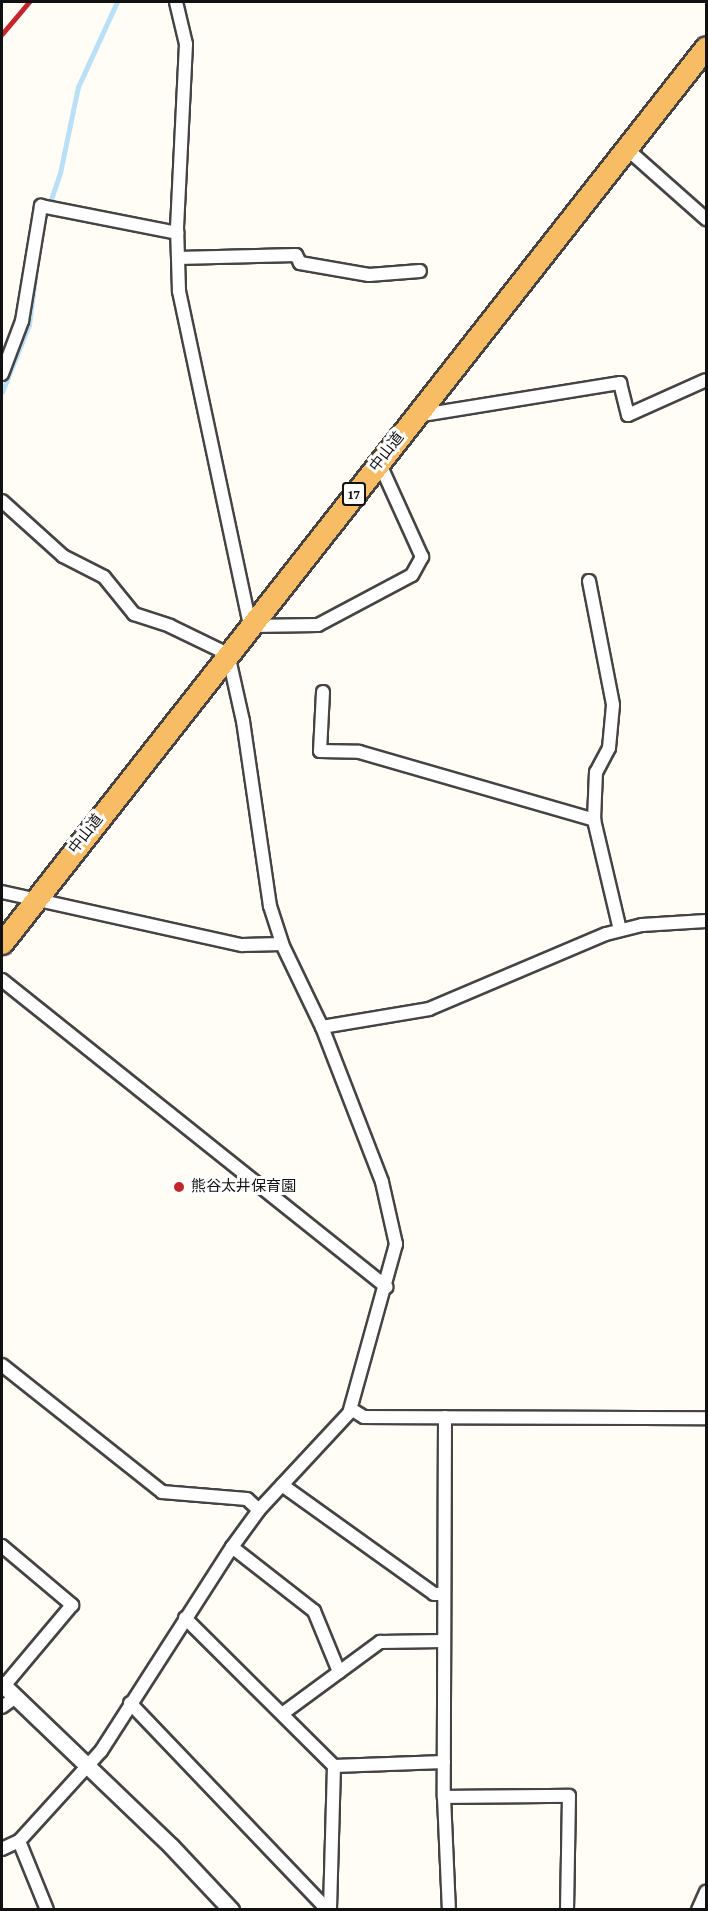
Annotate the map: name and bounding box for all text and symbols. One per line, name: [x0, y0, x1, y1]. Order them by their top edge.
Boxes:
street label: 中山道: [366, 429, 408, 475]
road number: 17: [340, 483, 368, 505]
street label: 中山道: [65, 811, 107, 857]
place label: 熊谷太井保育園: [191, 1178, 296, 1196]
marker: 熊谷太井保育園: [172, 1180, 186, 1194]

